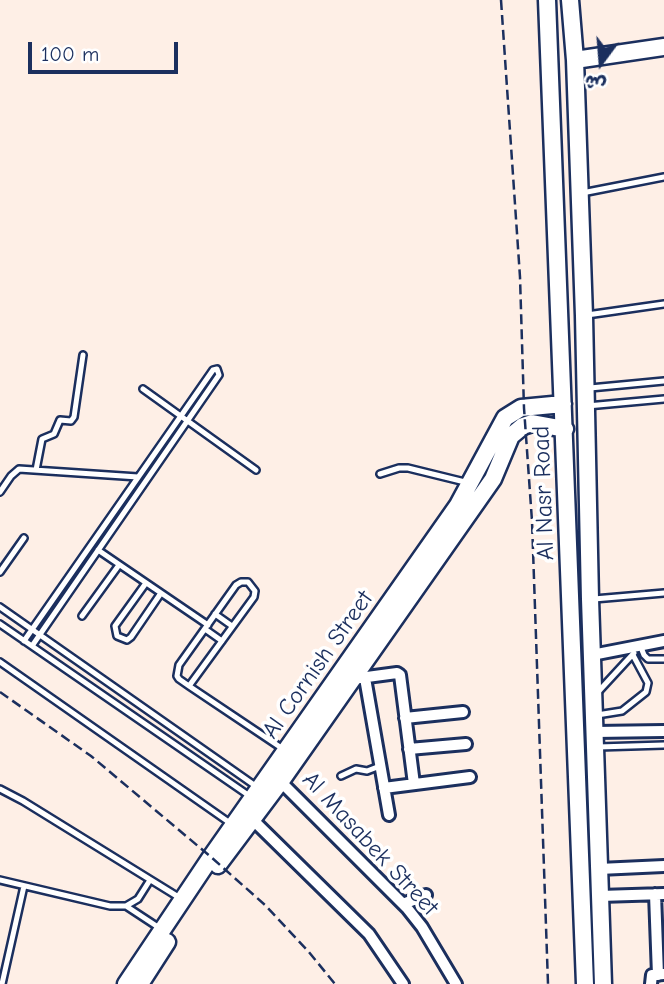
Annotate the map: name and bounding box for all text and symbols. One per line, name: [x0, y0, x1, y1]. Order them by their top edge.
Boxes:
scale bar: [32, 28, 182, 72]
north arrow: [566, 28, 636, 98]
text: 100 m: [41, 42, 99, 66]
text: ش: [582, 70, 608, 97]
street label: Al Nasr Road: [527, 425, 561, 561]
street label: Al Cornish Street: [256, 586, 380, 744]
street label: Al Masabek Street: [296, 766, 444, 922]

